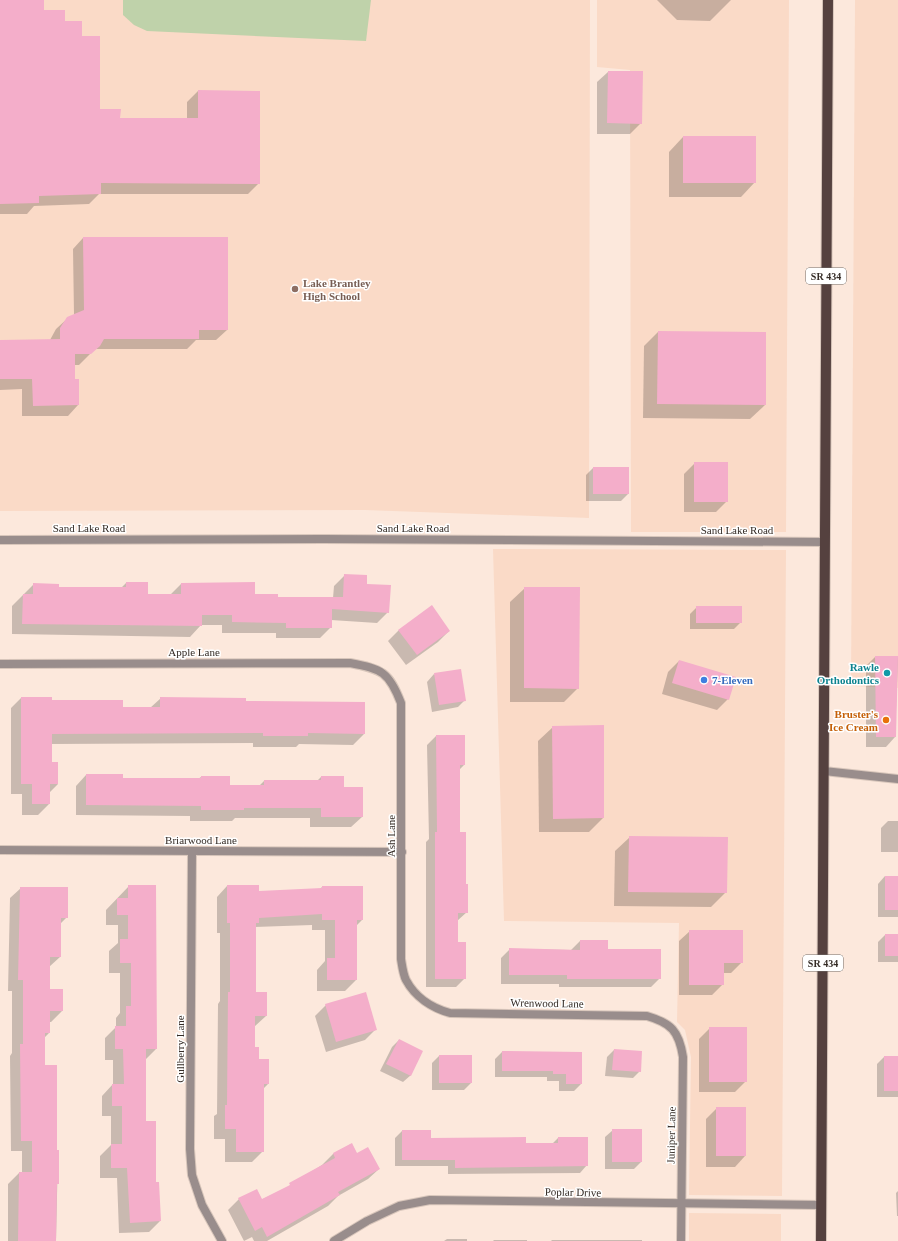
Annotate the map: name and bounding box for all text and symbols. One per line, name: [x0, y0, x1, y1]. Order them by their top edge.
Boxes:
road number: SR 434: [806, 268, 846, 284]
place label: Lake Brantley High School: [303, 277, 371, 302]
marker: Lake Brantley High School: [290, 284, 300, 294]
street label: Sand Lake Road: [53, 522, 126, 534]
street label: Sand Lake Road: [377, 522, 450, 534]
street label: Sand Lake Road: [701, 524, 774, 536]
street label: Apple Lane: [168, 646, 220, 658]
place label: Rawle Orthodontics: [817, 661, 880, 686]
marker: Rawle Orthodontics: [882, 668, 892, 678]
place label: 7-Eleven: [712, 674, 753, 686]
marker: 7-Eleven: [699, 675, 709, 685]
place label: Bruster's Ice Cream: [829, 708, 879, 733]
marker: Bruster's Ice Cream: [881, 715, 891, 725]
street label: Ash Lane: [385, 815, 397, 857]
street label: Briarwood Lane: [165, 834, 237, 846]
road number: SR 434: [803, 955, 843, 971]
street label: Wrenwood Lane: [510, 996, 584, 1010]
street label: Gullberry Lane: [174, 1015, 186, 1083]
street label: Juniper Lane: [665, 1106, 677, 1164]
street label: Poplar Drive: [545, 1186, 601, 1198]

